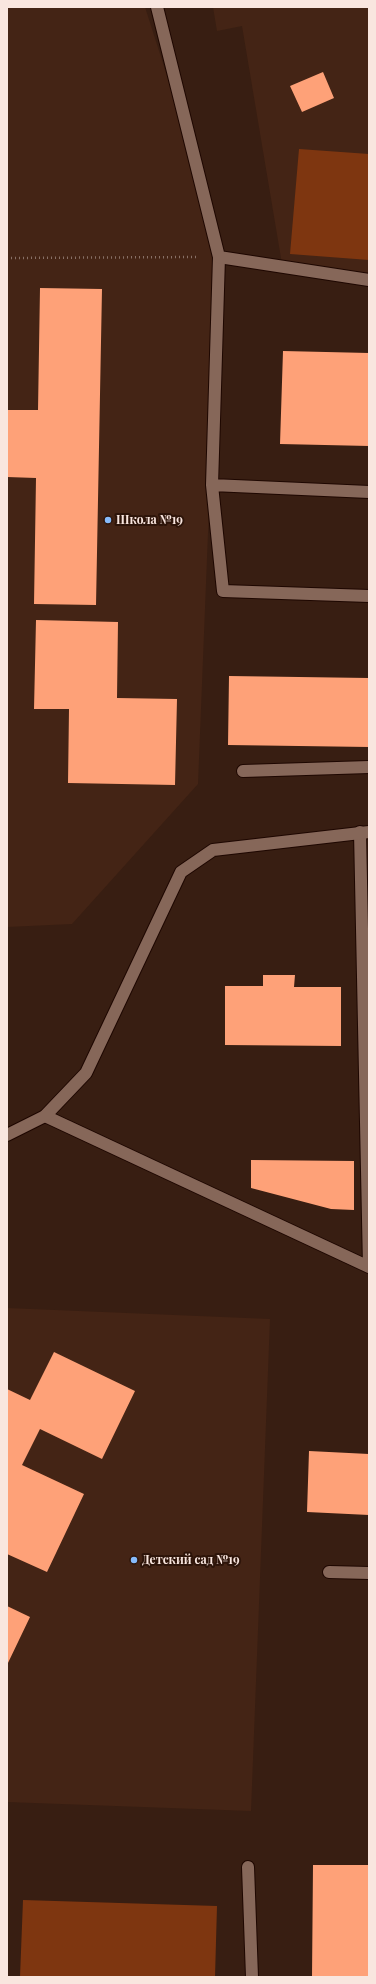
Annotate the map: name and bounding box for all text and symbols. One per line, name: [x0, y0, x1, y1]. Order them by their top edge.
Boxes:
place label: Школа №19: [116, 513, 183, 527]
marker: Школа №19: [103, 515, 113, 525]
place label: Детский сад №19: [142, 1553, 240, 1567]
marker: Детский сад №19: [129, 1555, 139, 1565]

